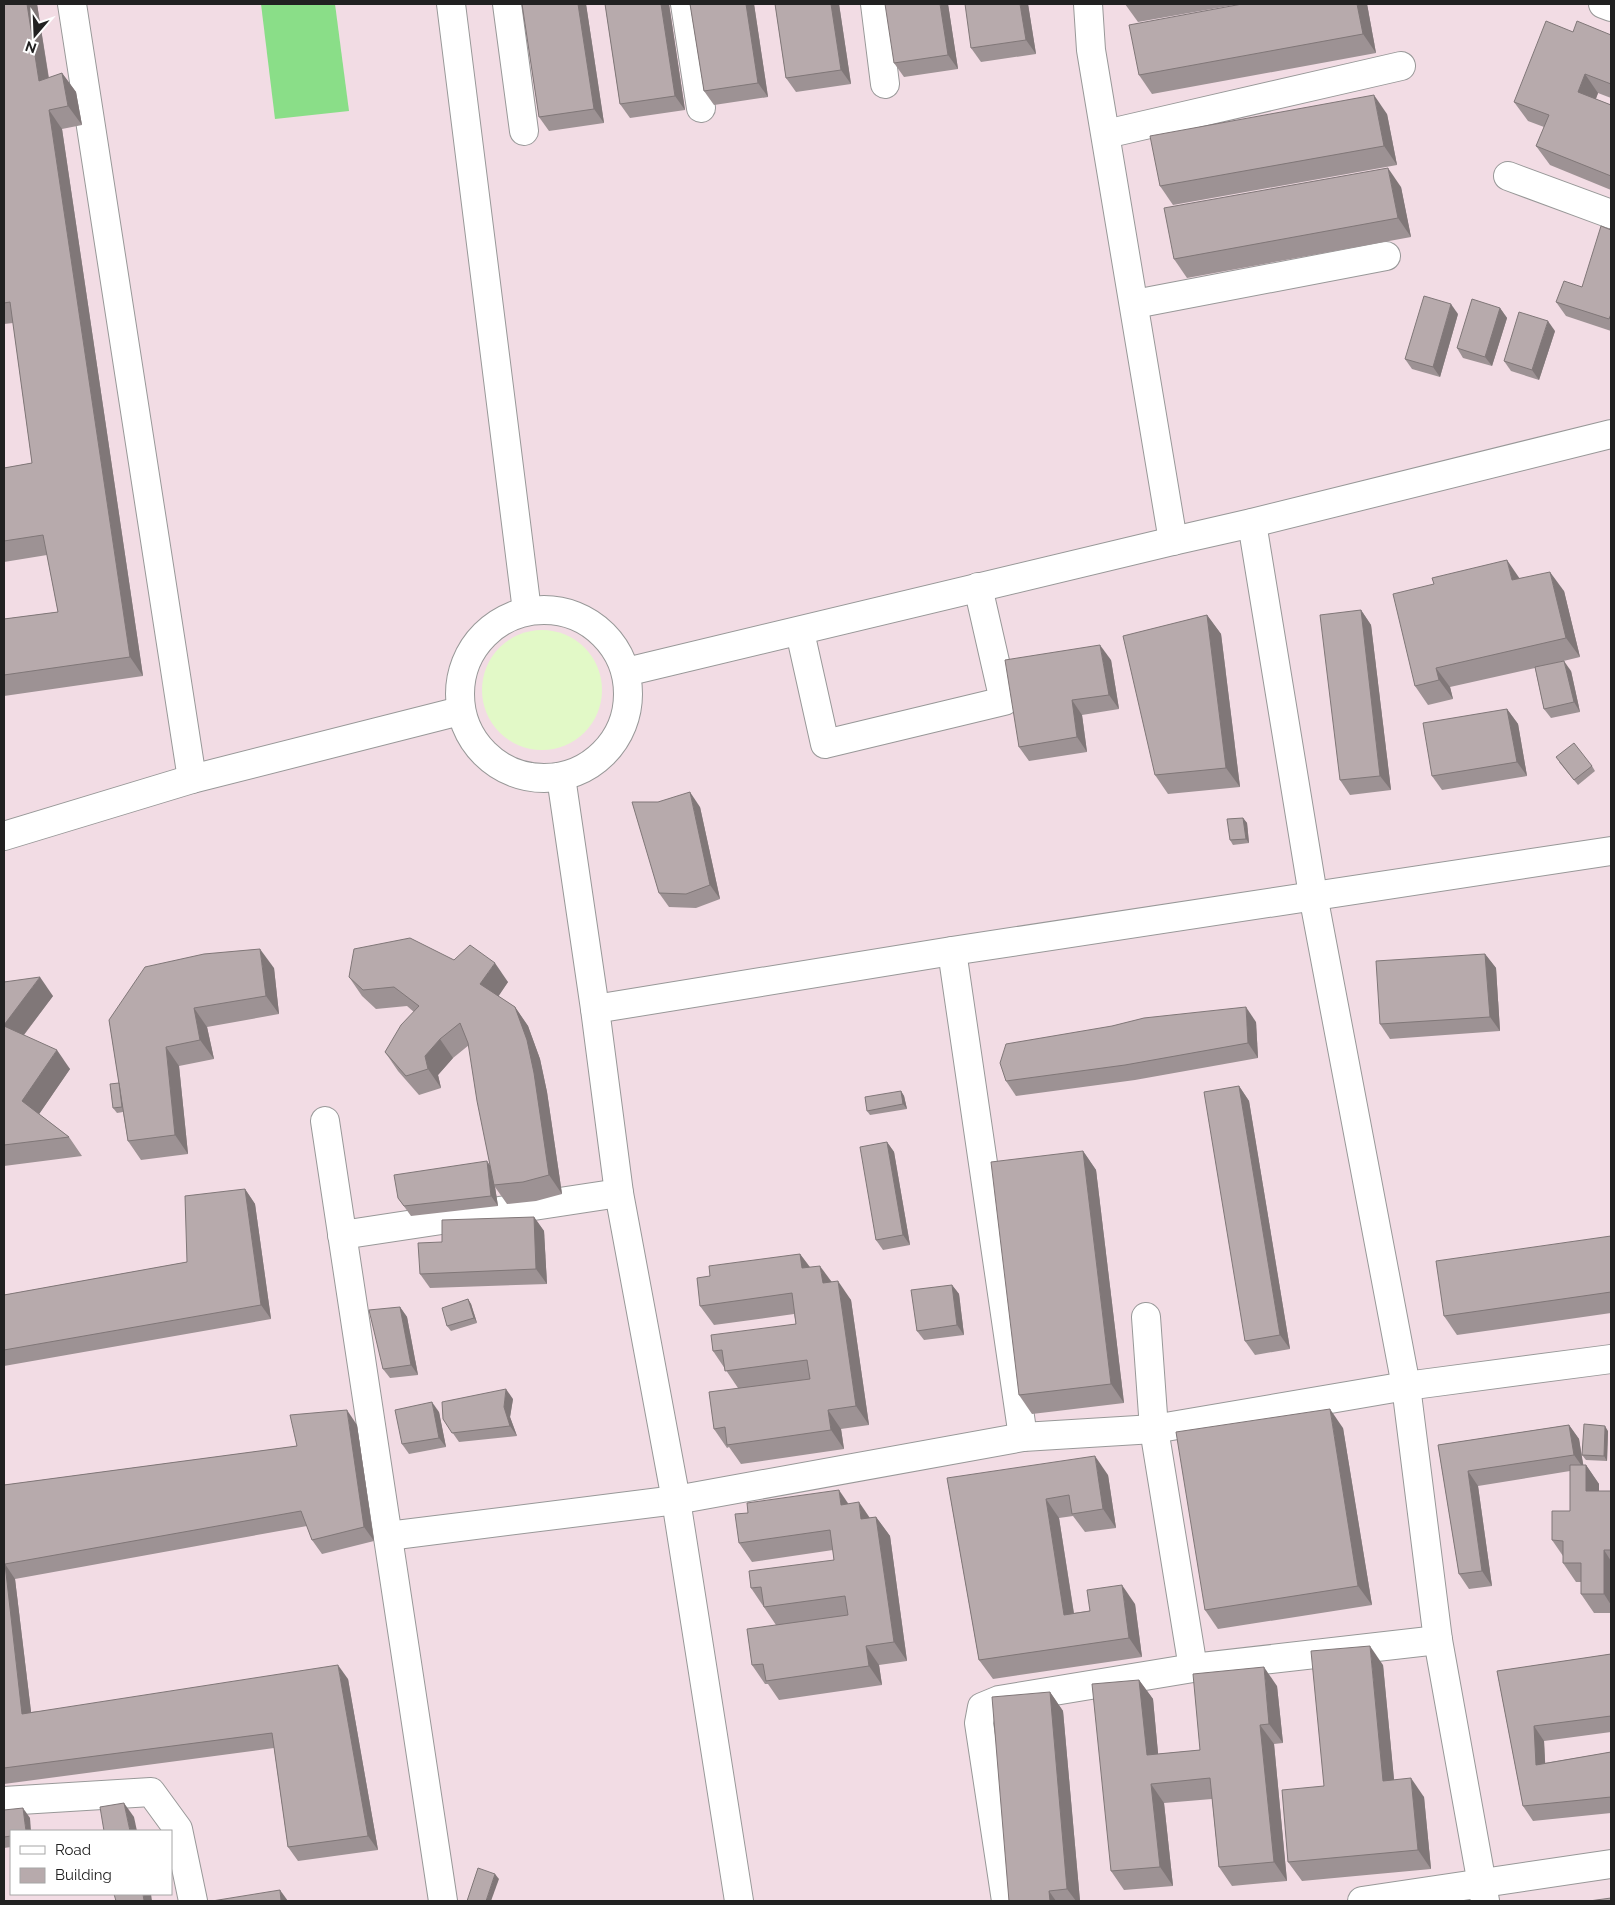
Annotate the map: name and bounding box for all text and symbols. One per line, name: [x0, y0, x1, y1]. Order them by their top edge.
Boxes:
north arrow: [10, 10, 60, 60]
text: N: [23, 38, 38, 57]
legend: [10, 1830, 172, 1895]
text: Road: [55, 1841, 91, 1859]
text: Building: [55, 1866, 112, 1884]

